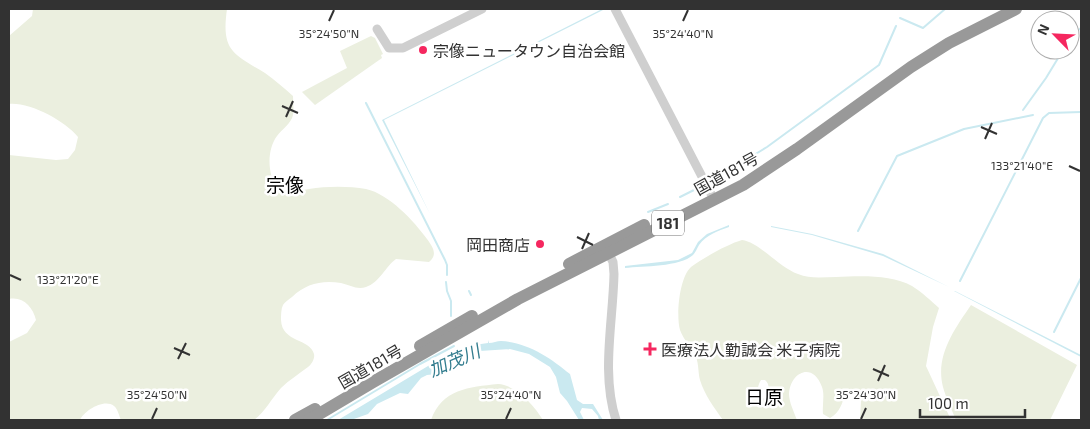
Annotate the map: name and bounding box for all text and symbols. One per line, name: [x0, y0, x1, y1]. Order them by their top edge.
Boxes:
north arrow: [1030, 10, 1080, 60]
text: N: [1033, 21, 1052, 38]
text: 35°24'50"N: [299, 26, 359, 40]
text: 35°24'40"N: [652, 26, 714, 40]
place label: 宗像ニュータウン自治会館: [433, 41, 625, 60]
marker: 宗像ニュータウン自治会館: [417, 44, 429, 56]
street label: 国道181号: [691, 148, 761, 198]
text: 133°21'40"E: [991, 158, 1053, 172]
district label: 宗像: [266, 173, 304, 196]
road number: 181: [652, 210, 684, 236]
place label: 岡田商店: [466, 235, 530, 254]
marker: 岡田商店: [534, 238, 546, 250]
text: 133°21'20"E: [37, 272, 99, 286]
water label: 加茂川: [425, 339, 485, 381]
street label: 国道181号: [335, 340, 405, 392]
place label: 医療法人勤誠会 米子病院: [661, 340, 841, 359]
marker: 医療法人勤誠会 米子病院: [643, 342, 657, 356]
district label: 日原: [745, 385, 783, 408]
scale bar: [920, 386, 1025, 418]
text: 35°24'50"N: [127, 387, 187, 401]
text: 35°24'40"N: [480, 387, 542, 401]
text: 35°24'30"N: [836, 387, 896, 401]
text: 100 m: [928, 394, 969, 412]

